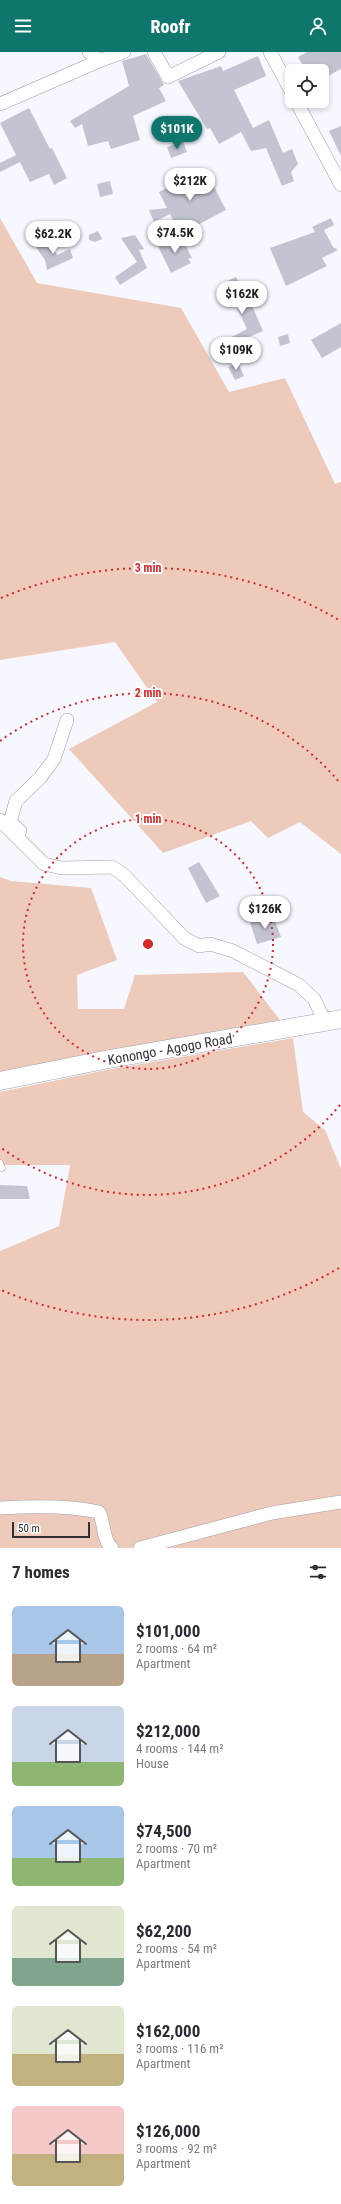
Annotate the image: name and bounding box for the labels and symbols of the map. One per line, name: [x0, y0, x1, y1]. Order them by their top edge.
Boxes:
pin: $101K: [149, 116, 205, 150]
pin: $212K: [162, 168, 218, 202]
pin: $74.5K: [142, 220, 208, 254]
pin: $62.2K: [20, 221, 86, 255]
pin: $162K: [214, 281, 270, 315]
pin: $109K: [208, 337, 264, 371]
text: 3 min: [135, 561, 161, 575]
text: 2 min: [135, 686, 161, 700]
text: 1 min: [135, 812, 161, 826]
pin: $126K: [237, 896, 293, 930]
centre of rings: [141, 937, 155, 951]
street label: Konongo - Agogo Road: [106, 1030, 234, 1068]
scale bar: [12, 1520, 90, 1539]

